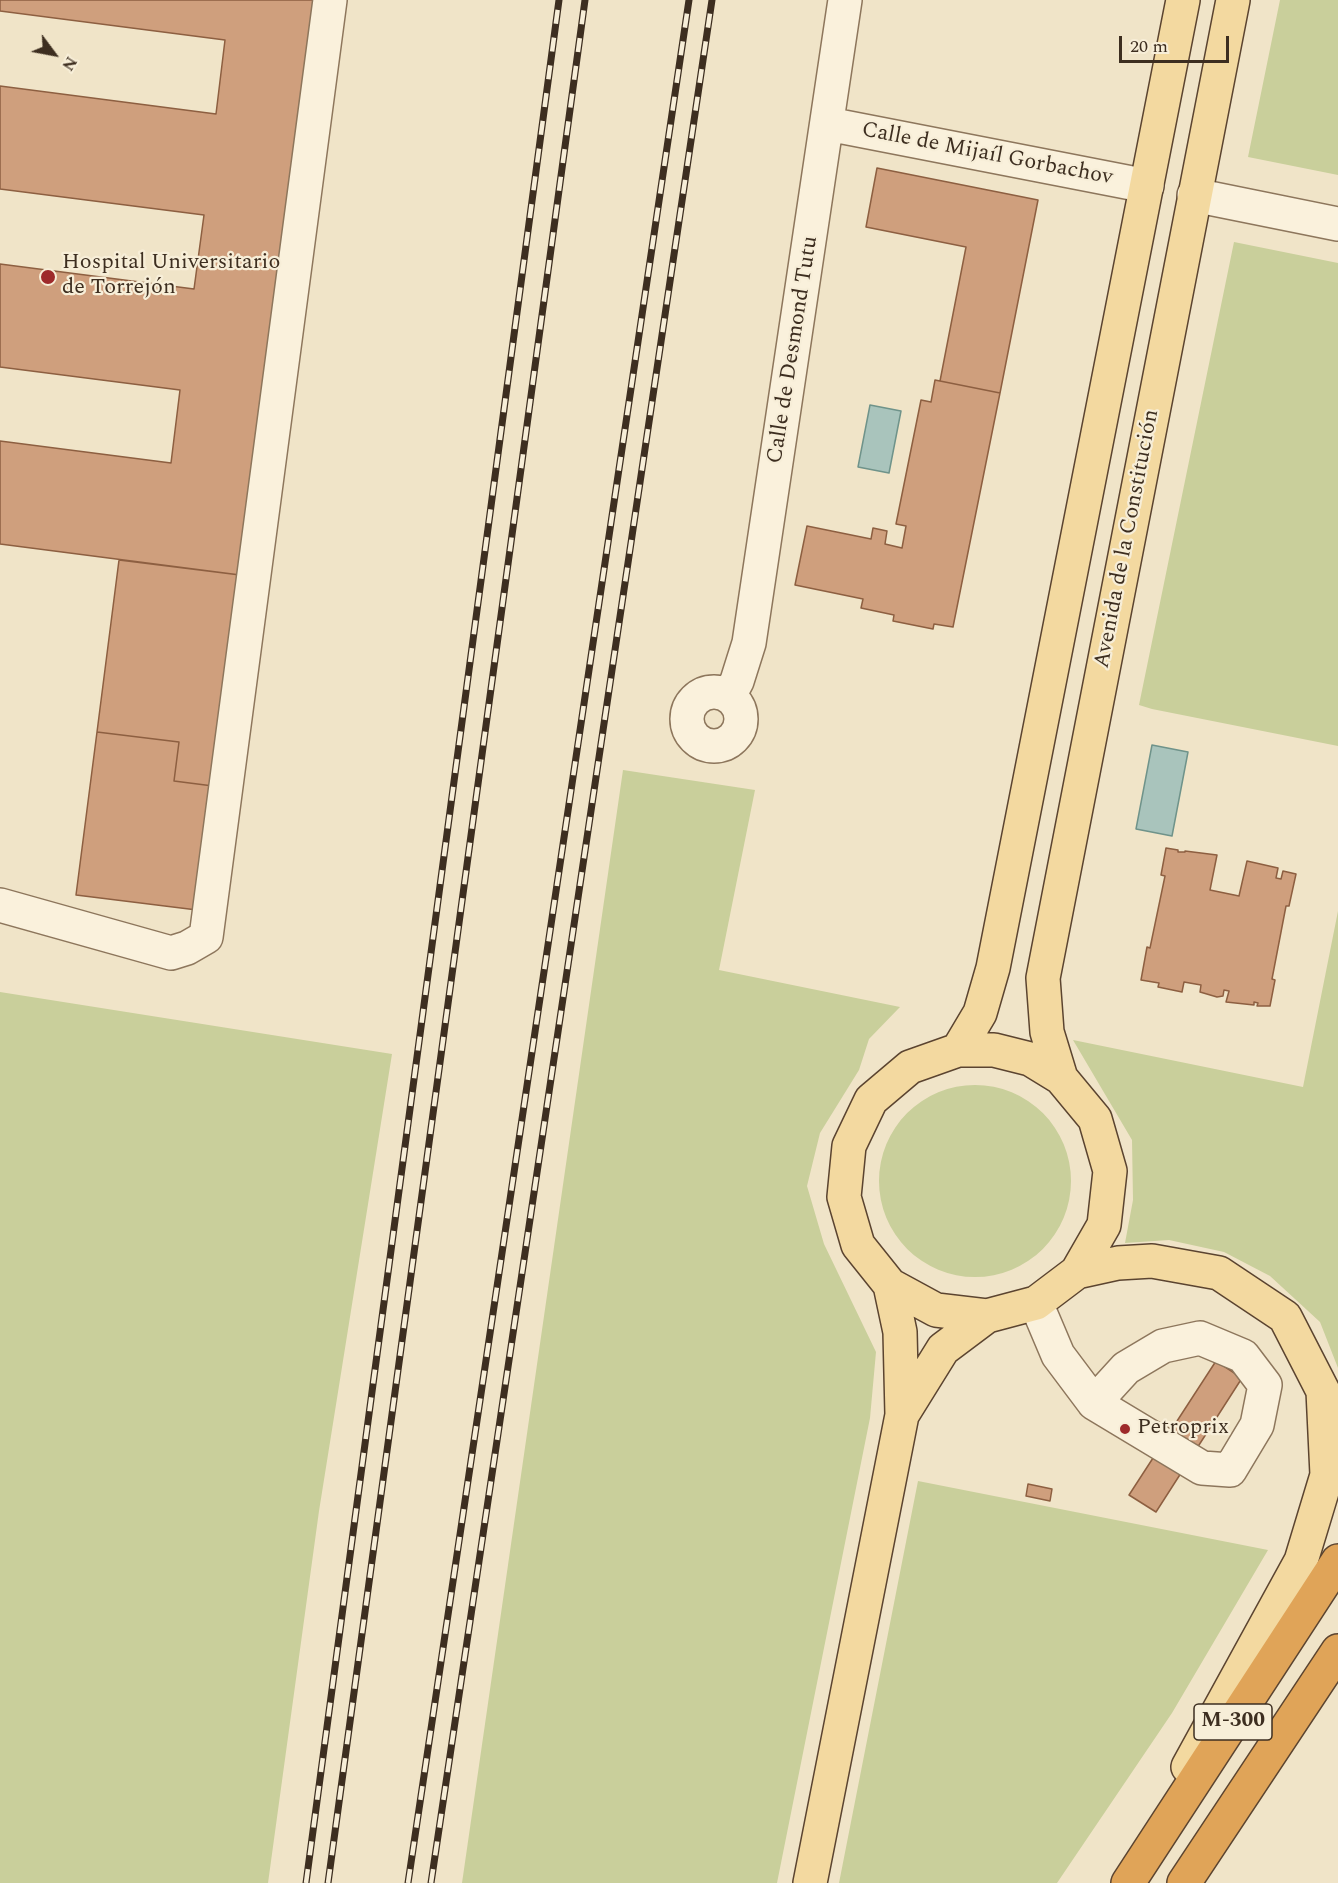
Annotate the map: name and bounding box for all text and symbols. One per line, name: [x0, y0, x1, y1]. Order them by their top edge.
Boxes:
north arrow: [24, 24, 84, 84]
scale bar: [1122, 24, 1232, 62]
text: 20 m: [1130, 33, 1168, 60]
text: N: [56, 52, 83, 75]
street label: Calle de Mijaíl Gorbachov: [859, 118, 1115, 192]
street label: Calle de Desmond Tutu: [763, 234, 825, 466]
place label: Hospital Universitario de Torrejón: [62, 251, 280, 302]
marker: Hospital Universitario de Torrejón: [39, 268, 57, 286]
street label: Avenida de la Constitución: [1090, 407, 1166, 671]
place label: Petroprix: [1137, 1416, 1229, 1442]
marker: Petroprix: [1118, 1422, 1132, 1436]
road number: M-300: [1194, 1704, 1272, 1740]

